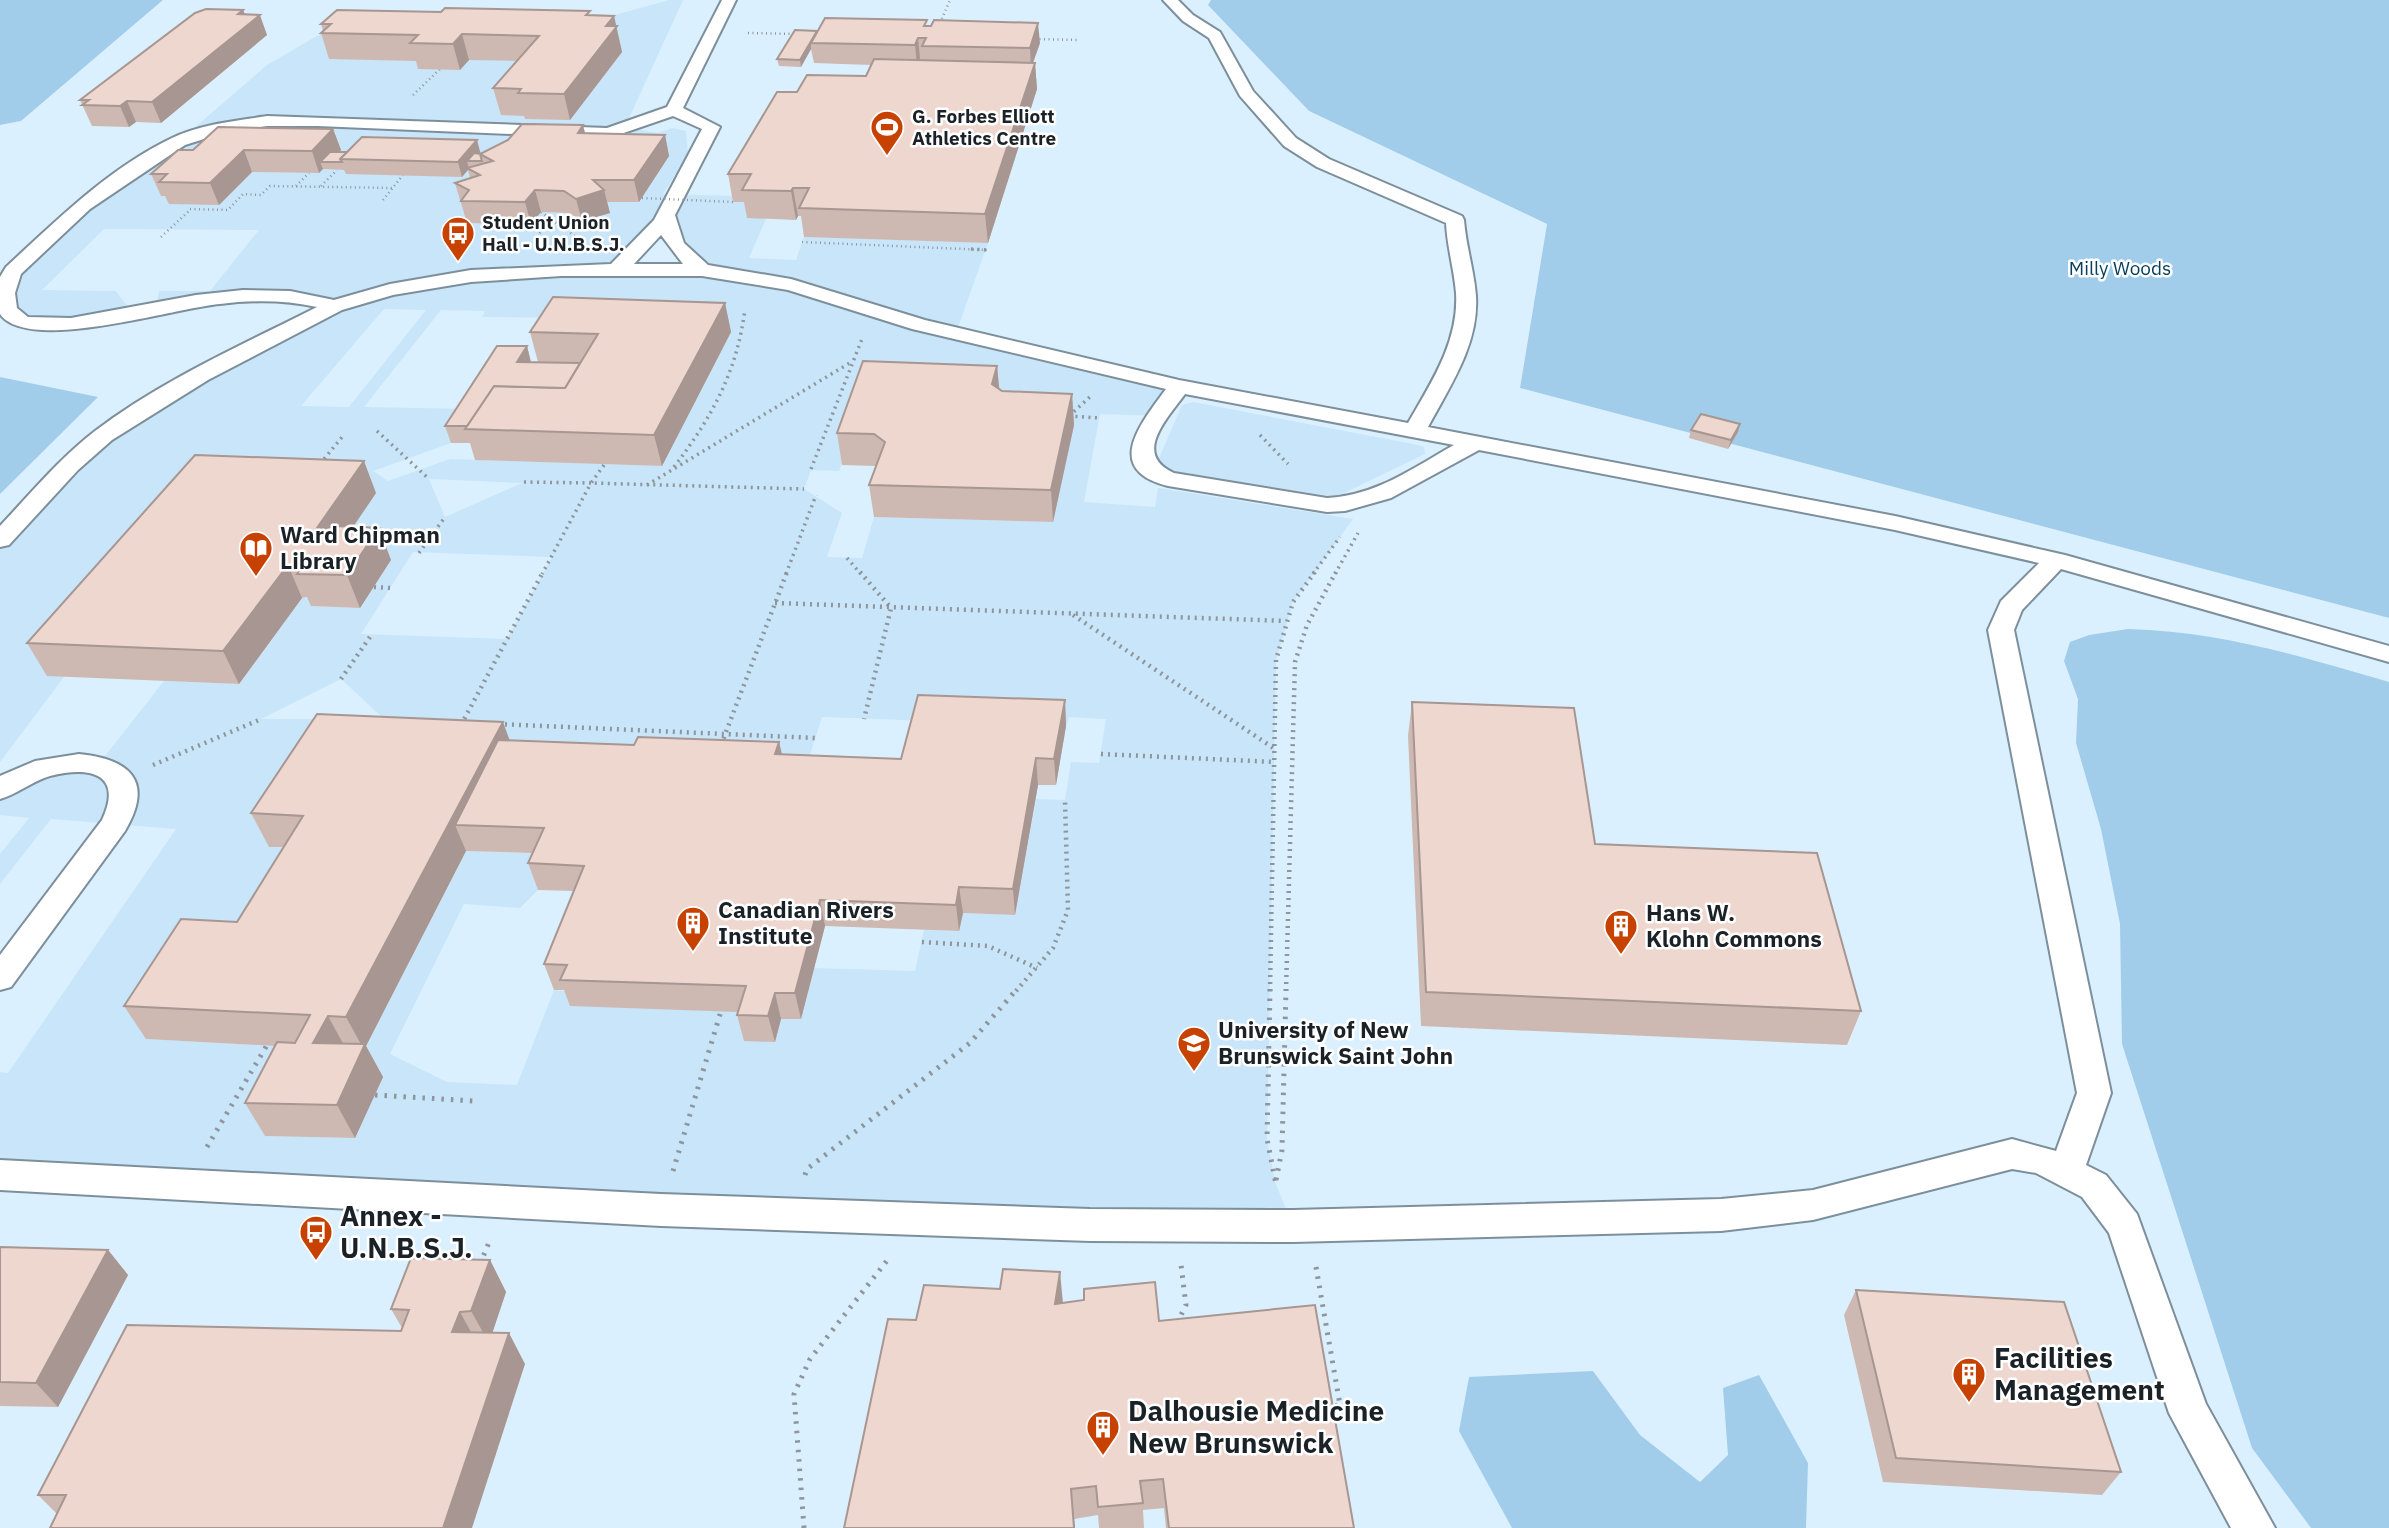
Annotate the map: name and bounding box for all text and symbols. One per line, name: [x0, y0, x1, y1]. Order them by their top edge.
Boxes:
place label: G. Forbes Elliott Athletics Centre: [912, 104, 1056, 150]
sports icon: G. Forbes Elliott Athletics Centre: [868, 108, 906, 157]
place label: Student Union Hall - U.N.B.S.J.: [482, 210, 625, 256]
bus stop icon: Student Union Hall - U.N.B.S.J.: [439, 214, 477, 263]
park label: Milly Woods: [2069, 256, 2171, 280]
place label: Ward Chipman Library: [280, 519, 440, 575]
library icon: Ward Chipman Library: [237, 529, 275, 578]
place label: Canadian Rivers Institute: [718, 894, 894, 950]
place label: Hans W. Klohn Commons: [1646, 897, 1822, 953]
building icon: Canadian Rivers Institute: [674, 904, 712, 953]
building icon: Hans W. Klohn Commons: [1602, 907, 1640, 956]
place label: University of New Brunswick Saint John: [1218, 1014, 1453, 1070]
school or university icon: University of New Brunswick Saint John: [1175, 1024, 1213, 1073]
place label: Annex - U.N.B.S.J.: [340, 1197, 473, 1266]
bus stop icon: Annex - U.N.B.S.J.: [297, 1213, 335, 1262]
place label: Facilities Management: [1994, 1339, 2165, 1408]
building icon: Facilities Management: [1950, 1355, 1988, 1404]
place label: Dalhousie Medicine New Brunswick: [1128, 1392, 1384, 1461]
building icon: Dalhousie Medicine New Brunswick: [1084, 1408, 1122, 1457]

